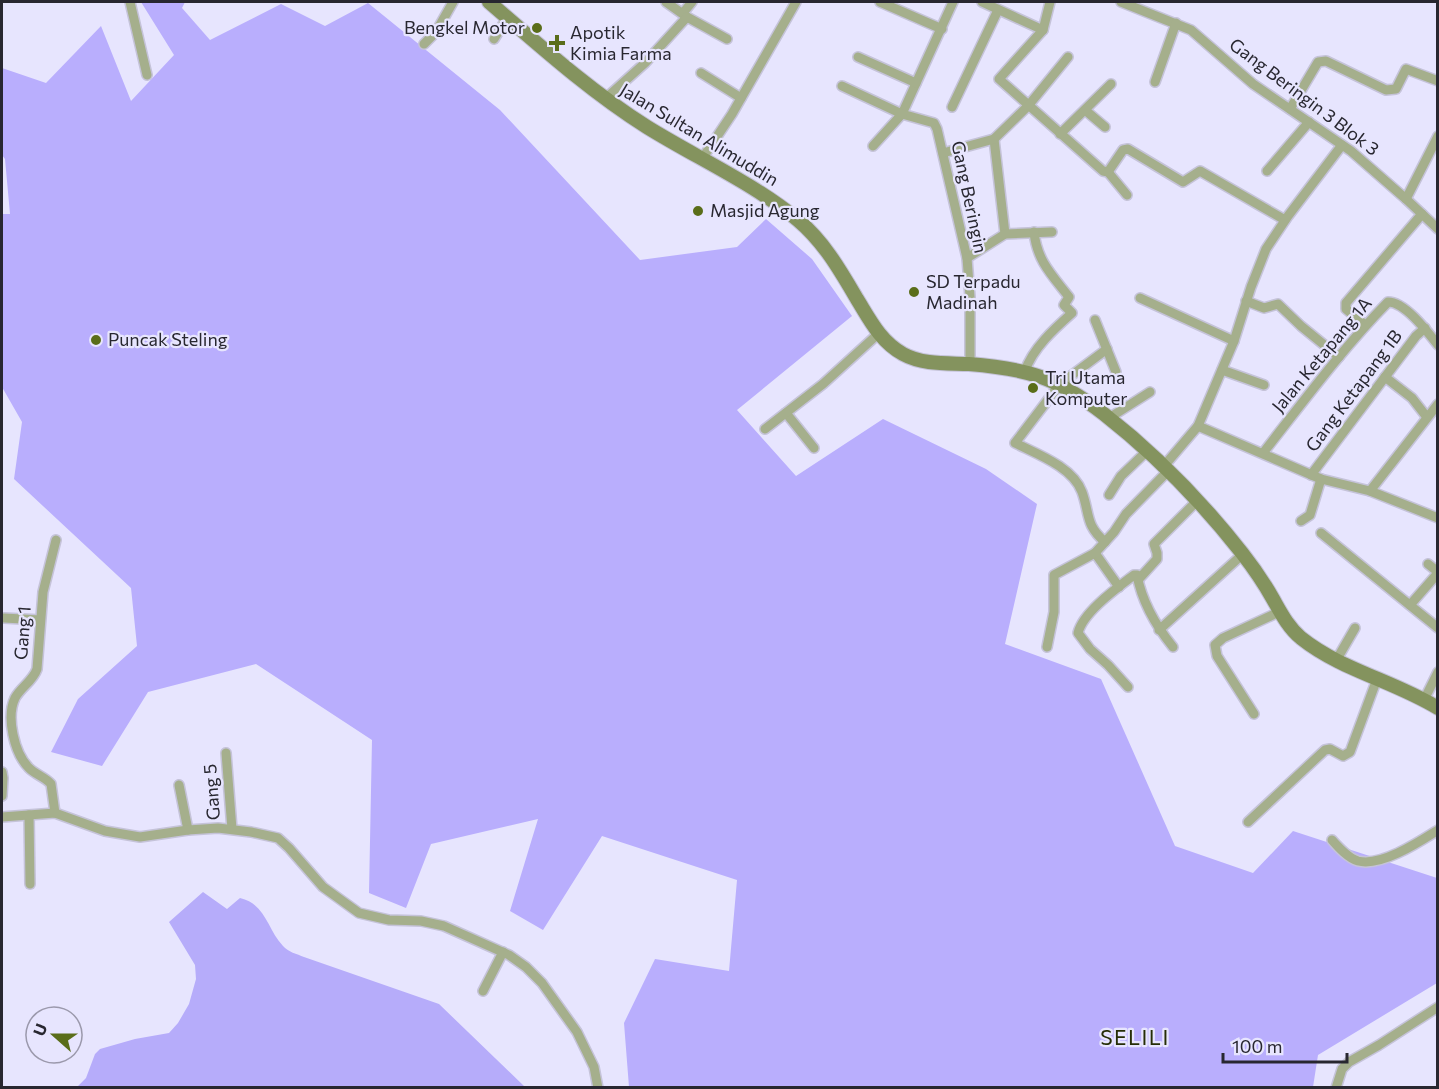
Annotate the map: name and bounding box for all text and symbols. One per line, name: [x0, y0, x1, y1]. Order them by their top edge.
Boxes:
place label: Bengkel Motor: [404, 16, 525, 38]
marker: Bengkel Motor: [530, 21, 544, 35]
place label: Apotik Kimia Farma: [570, 21, 672, 64]
street label: Gang Beringin 3 Blok 3: [1225, 33, 1384, 160]
marker: Apotik Kimia Farma: [548, 34, 566, 52]
street label: Jalan Sultan Alimuddin: [616, 78, 783, 190]
street label: Gang Beringin: [947, 139, 993, 255]
place label: Masjid Agung: [710, 199, 820, 221]
marker: Masjid Agung: [691, 204, 705, 218]
place label: SD Terpadu Madinah: [926, 270, 1021, 313]
marker: SD Terpadu Madinah: [907, 285, 921, 299]
street label: Jalan Ketapang 1A: [1267, 292, 1376, 416]
street label: Gang Ketapang 1B: [1300, 325, 1406, 456]
place label: Puncak Steling: [108, 328, 228, 350]
marker: Puncak Steling: [89, 333, 103, 347]
place label: Tri Utama Komputer: [1045, 366, 1128, 409]
marker: Tri Utama Komputer: [1026, 381, 1040, 395]
street label: Gang 1: [9, 605, 35, 661]
street label: Gang 5: [198, 763, 224, 821]
north arrow: [24, 1005, 84, 1065]
text: U: [29, 1021, 50, 1038]
district label: SELILI: [1100, 1024, 1170, 1049]
scale bar: [1223, 1026, 1348, 1064]
text: 100 m: [1232, 1035, 1282, 1057]

